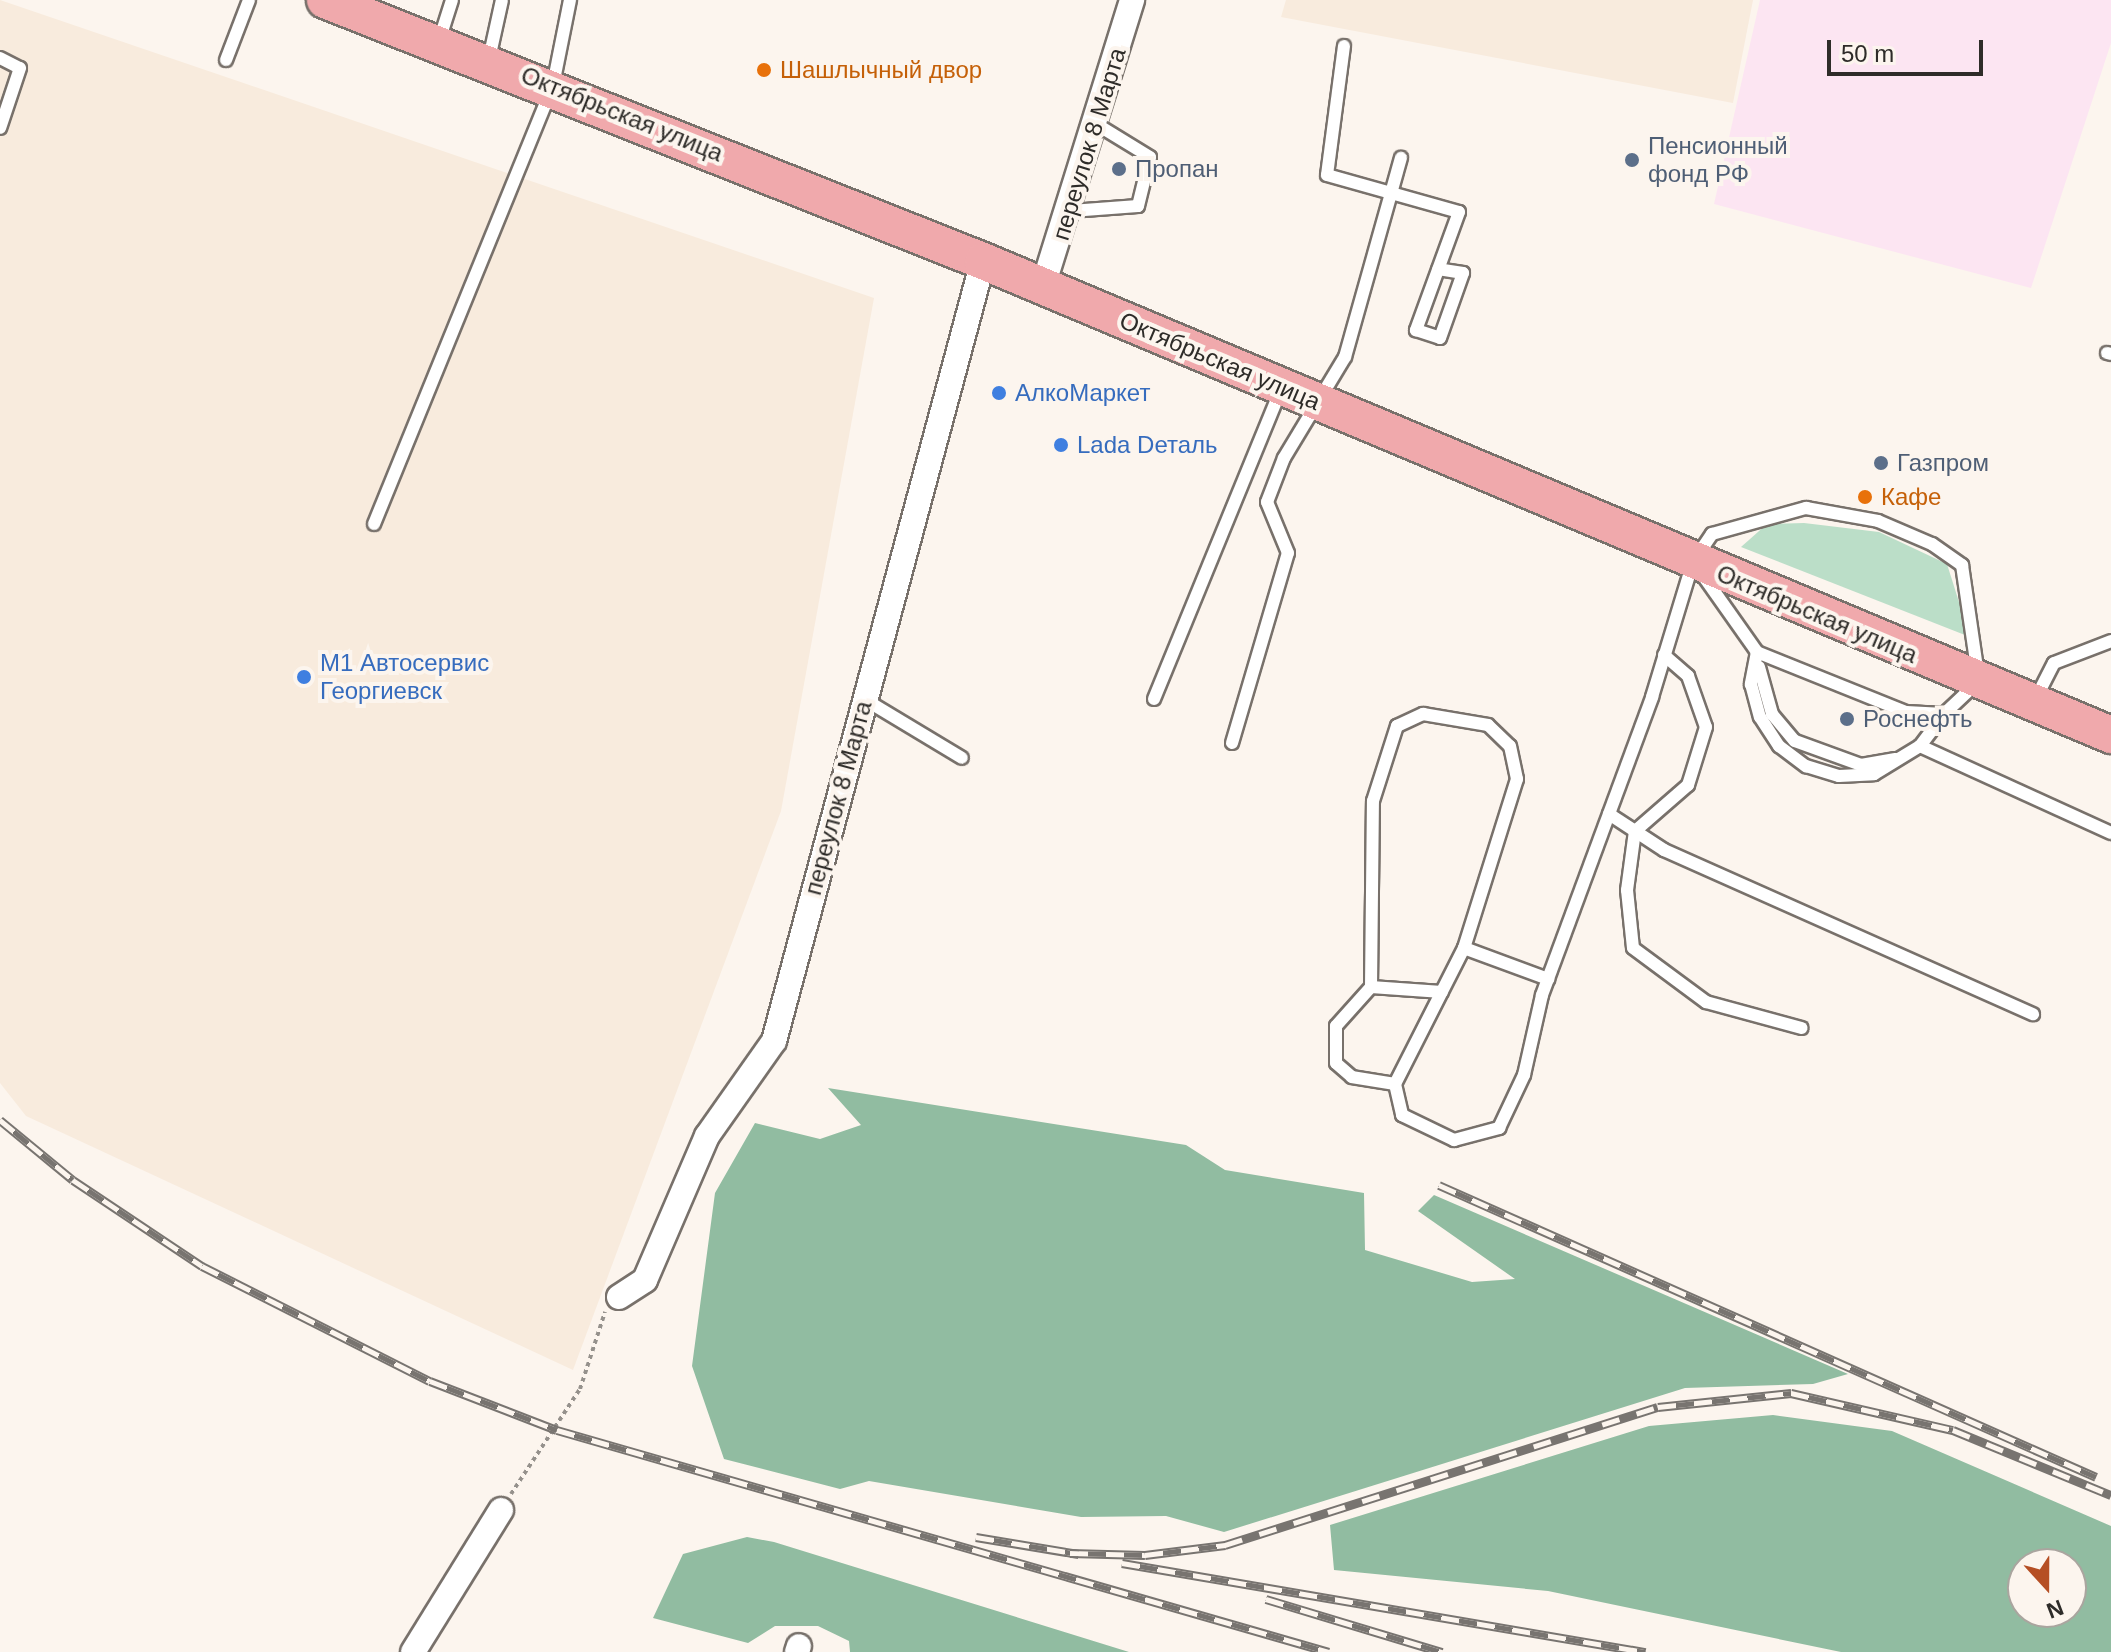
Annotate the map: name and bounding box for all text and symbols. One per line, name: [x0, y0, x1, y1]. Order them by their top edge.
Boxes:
scale bar: [1831, 24, 1987, 74]
text: 50 m: [1841, 40, 1894, 67]
street label: переулок 8 Марта: [1046, 44, 1132, 244]
place label: Шашлычный двор: [780, 56, 982, 84]
street label: Октябрьская улица: [517, 60, 727, 168]
marker: Шашлычный двор: [755, 61, 773, 79]
place label: Пенсионный фонд РФ: [1648, 132, 1788, 188]
marker: Пенсионный фонд РФ: [1623, 151, 1641, 169]
place label: Пропан: [1135, 155, 1219, 183]
marker: Пропан: [1110, 160, 1128, 178]
street label: Октябрьская улица: [1115, 306, 1325, 416]
place label: АлкоМаркет: [1015, 379, 1150, 407]
marker: АлкоМаркет: [990, 384, 1008, 402]
place label: Lada Dеталь: [1077, 431, 1218, 459]
marker: Lada Dеталь: [1052, 436, 1070, 454]
place label: Газпром: [1897, 449, 1989, 477]
marker: Газпром: [1872, 454, 1890, 472]
place label: Кафе: [1881, 483, 1941, 511]
marker: Кафе: [1856, 488, 1874, 506]
street label: Октябрьская улица: [1712, 559, 1922, 669]
place label: М1 Автосервис Георгиевск: [320, 649, 489, 705]
marker: М1 Автосервис Георгиевск: [295, 668, 313, 686]
street label: переулок 8 Марта: [798, 698, 878, 898]
place label: Роснефть: [1863, 705, 1973, 733]
marker: Роснефть: [1838, 710, 1856, 728]
north arrow: [2007, 1548, 2087, 1628]
text: N: [2043, 1594, 2067, 1624]

